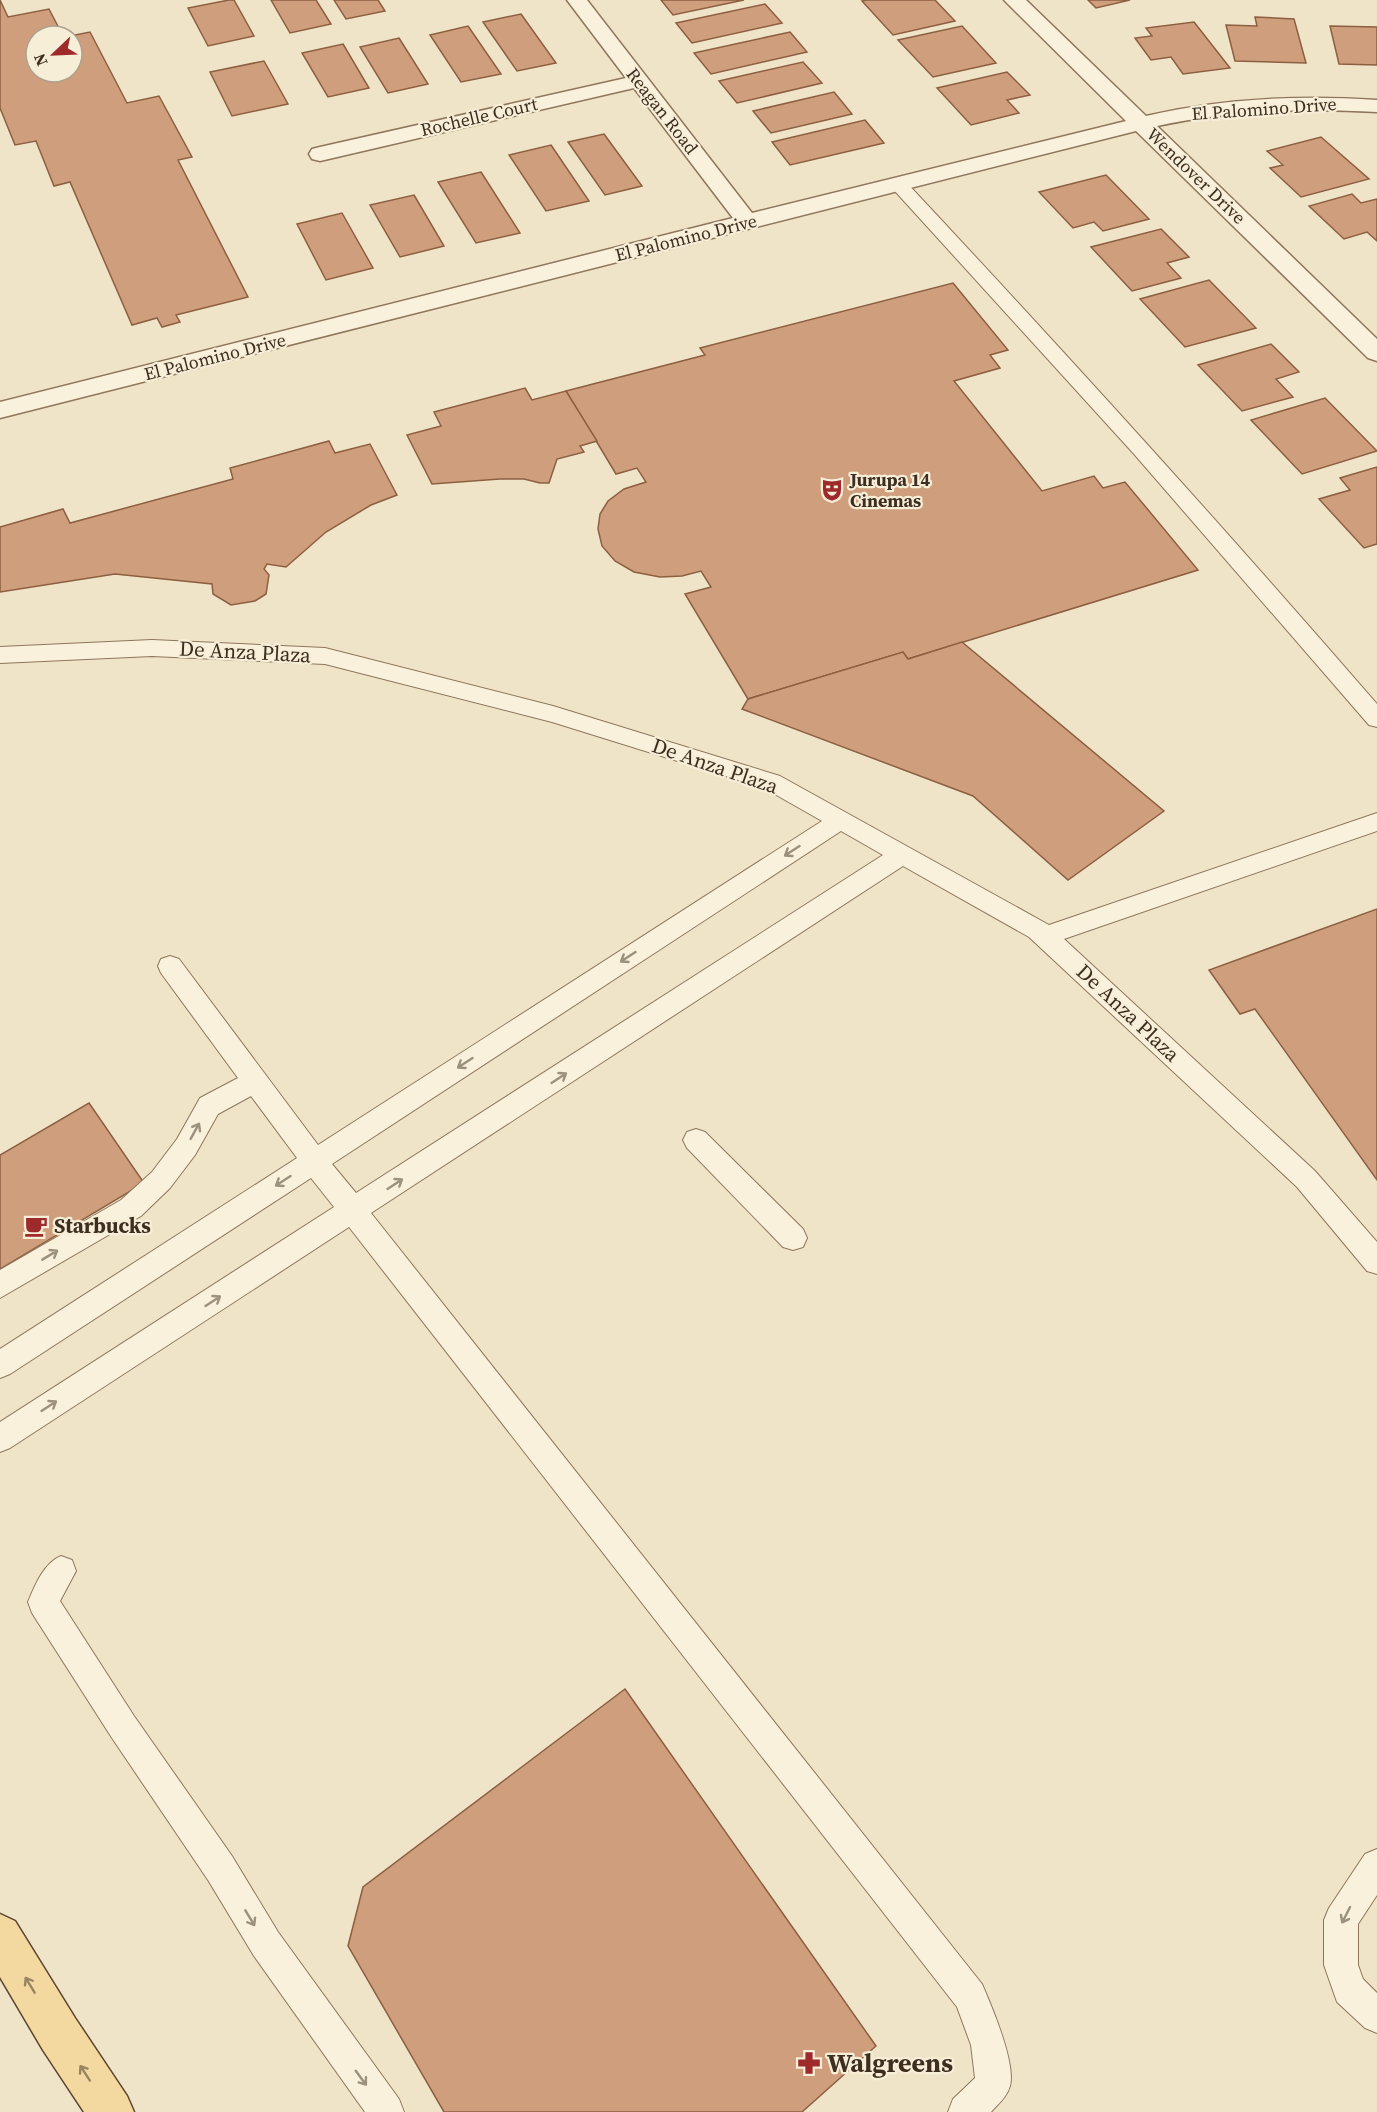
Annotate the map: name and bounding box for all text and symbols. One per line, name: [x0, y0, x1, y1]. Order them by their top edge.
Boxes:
north arrow: [24, 24, 84, 84]
text: N: [28, 50, 53, 70]
street label: Reagan Road: [621, 62, 704, 159]
street label: Rochelle Court: [418, 91, 540, 142]
street label: El Palomino Drive: [1191, 91, 1337, 126]
street label: Wendover Drive: [1141, 122, 1252, 230]
street label: El Palomino Drive: [612, 208, 759, 267]
street label: El Palomino Drive: [141, 327, 288, 386]
place label: Jurupa 14 Cinemas: [849, 467, 931, 513]
theatre icon: Jurupa 14 Cinemas: [819, 477, 845, 503]
street label: De Anza Plaza: [178, 634, 312, 669]
street label: De Anza Plaza: [648, 730, 782, 801]
one-way arrow: [784, 845, 801, 857]
one-way arrow: [620, 951, 637, 963]
street label: De Anza Plaza: [1070, 957, 1187, 1068]
one-way arrow: [456, 1057, 473, 1070]
one-way arrow: [550, 1072, 566, 1084]
one-way arrow: [190, 1122, 201, 1140]
one-way arrow: [276, 1175, 292, 1187]
one-way arrow: [386, 1177, 403, 1190]
place label: Starbucks: [54, 1211, 151, 1240]
cafe icon: Starbucks: [23, 1213, 49, 1239]
one-way arrow: [41, 1249, 58, 1261]
one-way arrow: [204, 1294, 221, 1306]
one-way arrow: [40, 1400, 57, 1412]
one-way arrow: [1339, 1906, 1351, 1924]
one-way arrow: [244, 1909, 256, 1926]
one-way arrow: [23, 1977, 35, 1994]
place label: Walgreens: [827, 2045, 953, 2081]
pharmacy icon: Walgreens: [796, 2050, 822, 2076]
one-way arrow: [79, 2065, 91, 2082]
one-way arrow: [355, 2069, 367, 2085]

